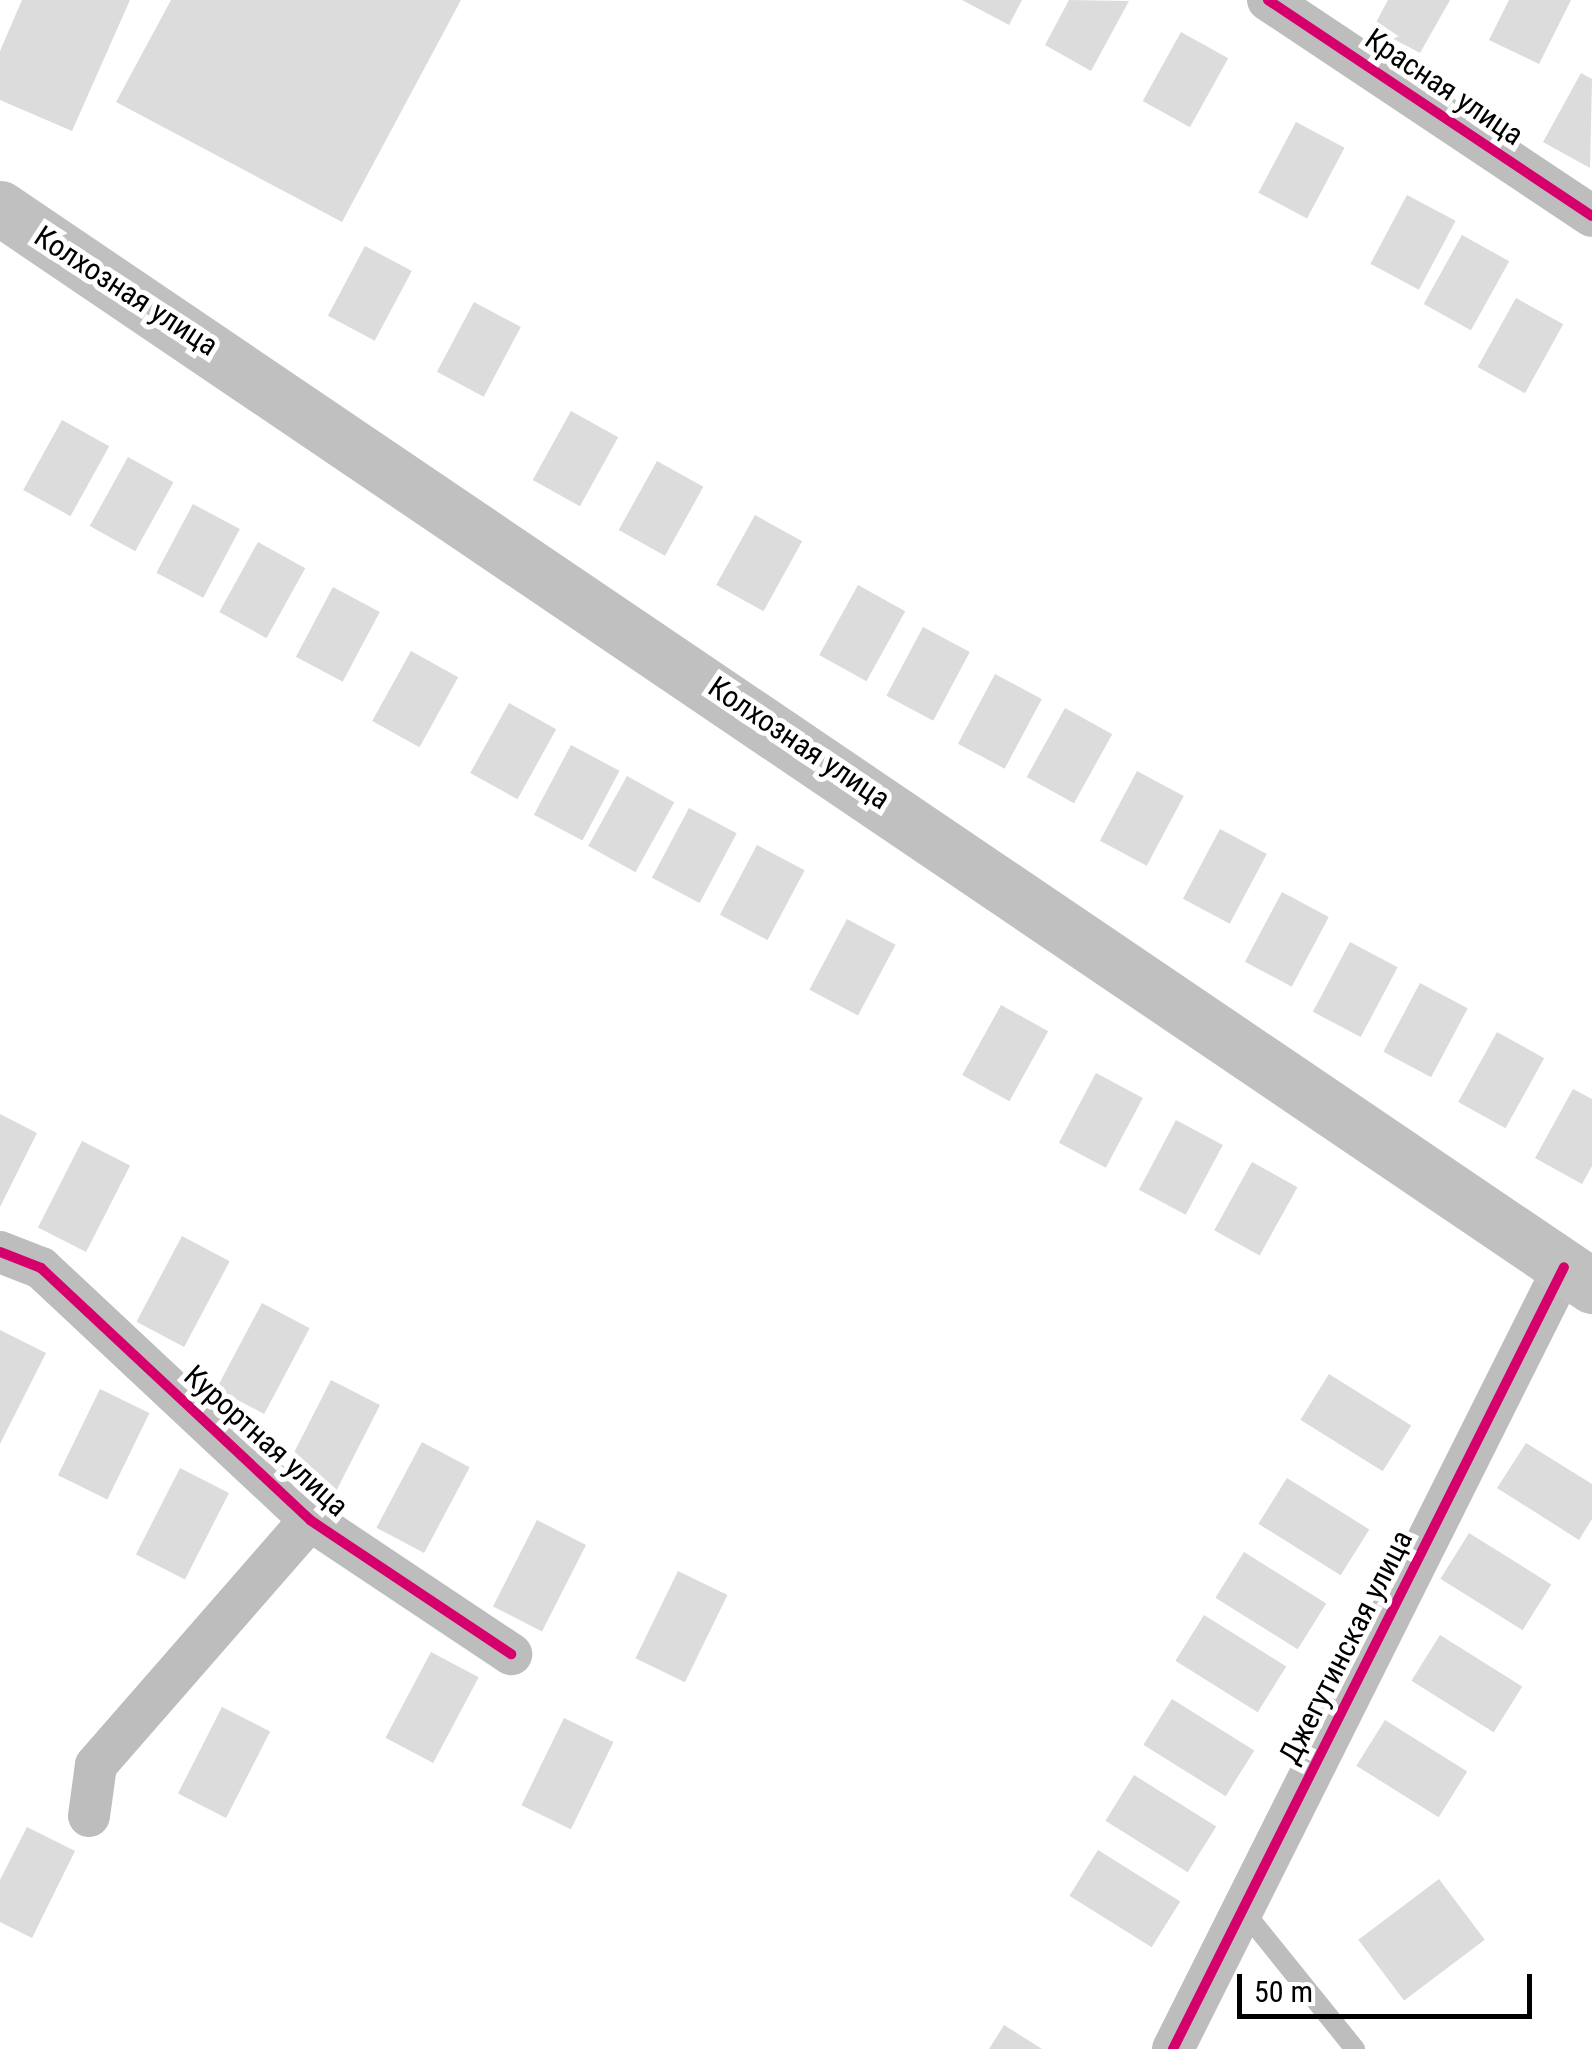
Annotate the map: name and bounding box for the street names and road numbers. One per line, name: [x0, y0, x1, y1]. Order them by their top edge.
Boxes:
street label: Красная улица: [1358, 21, 1530, 153]
street label: Колхозная улица: [28, 218, 224, 364]
street label: Колхозная улица: [701, 669, 897, 817]
street label: Курортная улица: [176, 1358, 356, 1524]
street label: Джегутинская улица: [1272, 1524, 1420, 1770]

